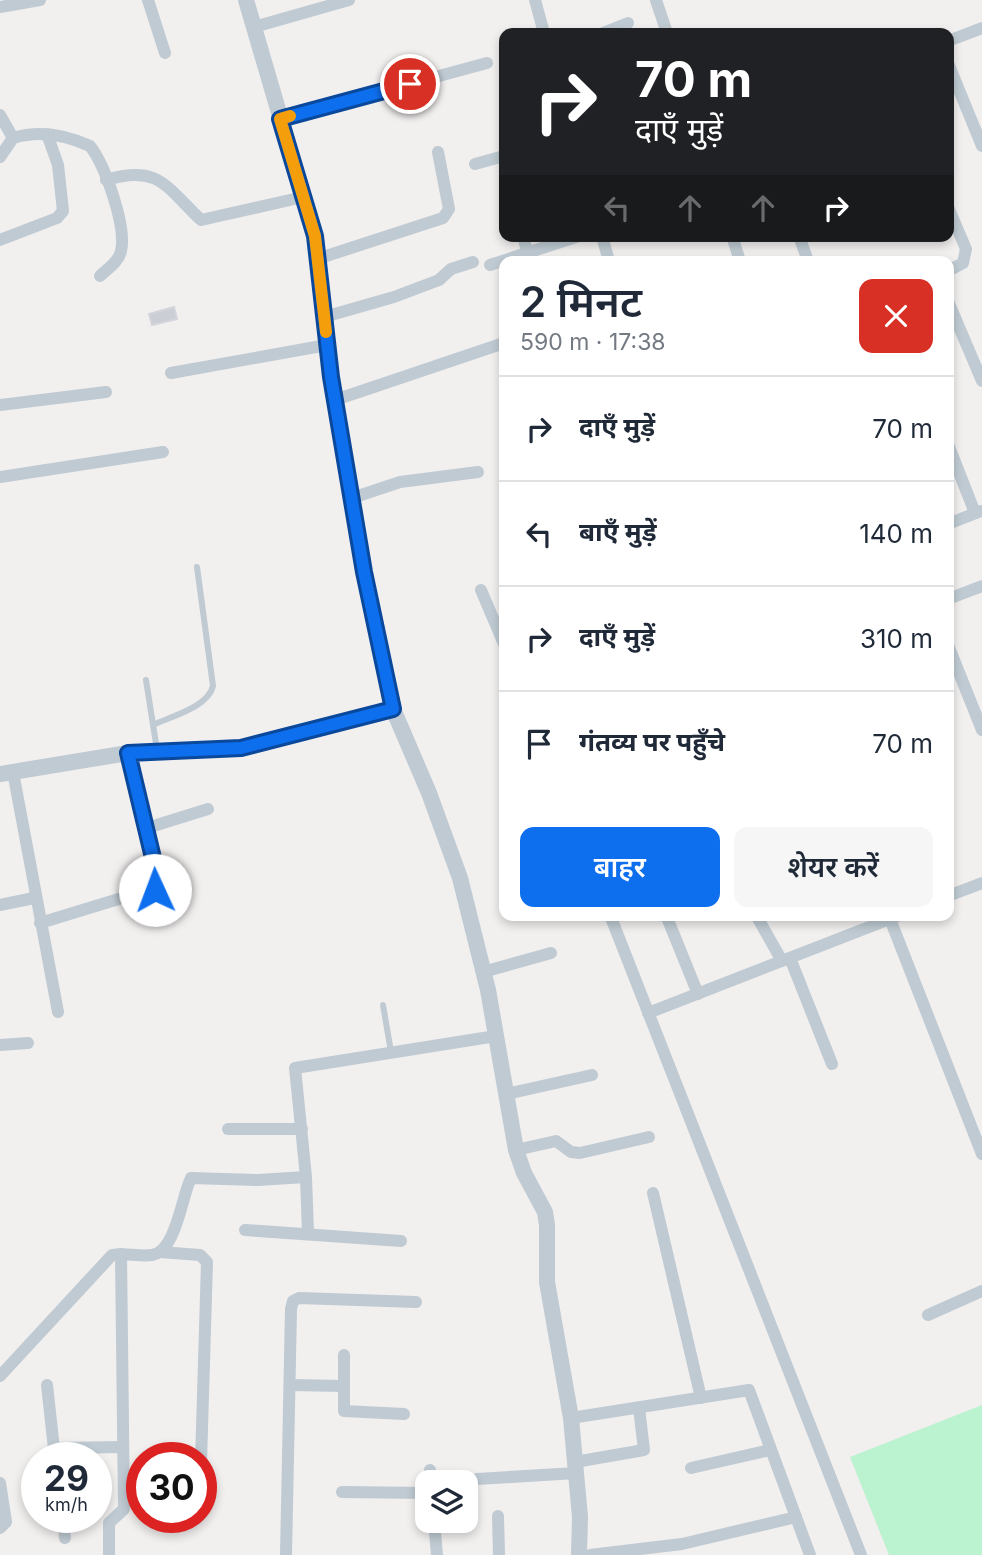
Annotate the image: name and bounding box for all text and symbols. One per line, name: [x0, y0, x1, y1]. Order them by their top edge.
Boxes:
text: 70 m: [635, 50, 752, 109]
pin: [380, 54, 440, 114]
icon: right: [520, 56, 611, 147]
icon: arrive: [391, 65, 429, 103]
text: दाएँ मुड़ें: [635, 110, 723, 149]
icon: left: [598, 189, 636, 227]
icon: ahead: [671, 189, 709, 227]
icon: ahead: [744, 189, 782, 227]
icon: right: [817, 189, 855, 227]
text: 2 मिनट: [520, 276, 642, 327]
button: close: [859, 279, 933, 353]
text: 590 m · 17:38: [520, 328, 666, 356]
icon: right: [520, 410, 558, 448]
text: दाएँ मुड़ें: [579, 411, 655, 442]
text: 70 m: [872, 413, 933, 444]
icon: left: [520, 515, 558, 553]
text: बाएँ मुड़ें: [579, 516, 656, 547]
text: 140 m: [859, 518, 933, 549]
icon: right: [520, 620, 558, 658]
text: दाएँ मुड़ें: [579, 621, 655, 652]
text: 310 m: [860, 623, 933, 654]
icon: arrive: [520, 725, 558, 763]
text: गंतव्य पर पहुँचे: [579, 726, 725, 757]
text: 70 m: [872, 728, 933, 759]
button: बाहर: [520, 827, 720, 907]
button: शेयर करें: [734, 827, 933, 907]
position arrow: [118, 853, 192, 927]
speed limit sign: 30: [126, 1442, 217, 1533]
text: 29: [44, 1457, 89, 1499]
map controls: [415, 1470, 478, 1533]
button: layers: [415, 1470, 478, 1533]
text: km/h: [45, 1494, 88, 1515]

